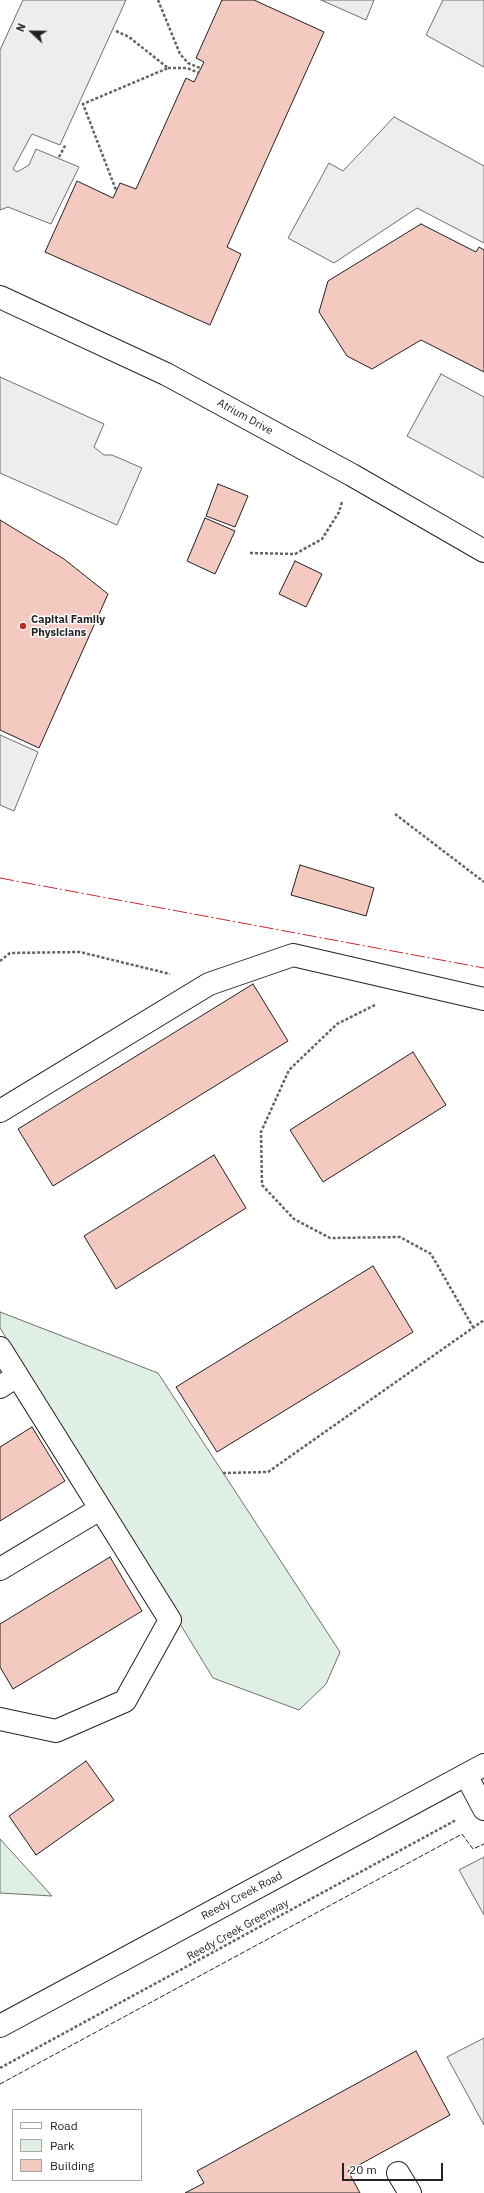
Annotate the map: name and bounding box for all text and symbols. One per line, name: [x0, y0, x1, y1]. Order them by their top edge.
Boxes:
north arrow: [12, 12, 52, 52]
text: N: [13, 21, 29, 34]
street label: Atrium Drive: [215, 396, 275, 438]
place label: Capital Family Physicians: [31, 613, 105, 639]
marker: Capital Family Physicians: [18, 621, 28, 631]
street label: Reedy Creek Road: [199, 1869, 285, 1923]
street label: Reedy Creek Greenway: [185, 1897, 291, 1963]
legend: [12, 2109, 142, 2181]
text: Road: [50, 2118, 78, 2133]
text: Park: [50, 2138, 74, 2153]
scale bar: [344, 2155, 445, 2181]
text: Building: [50, 2158, 94, 2173]
text: 20 m: [349, 2162, 377, 2177]

